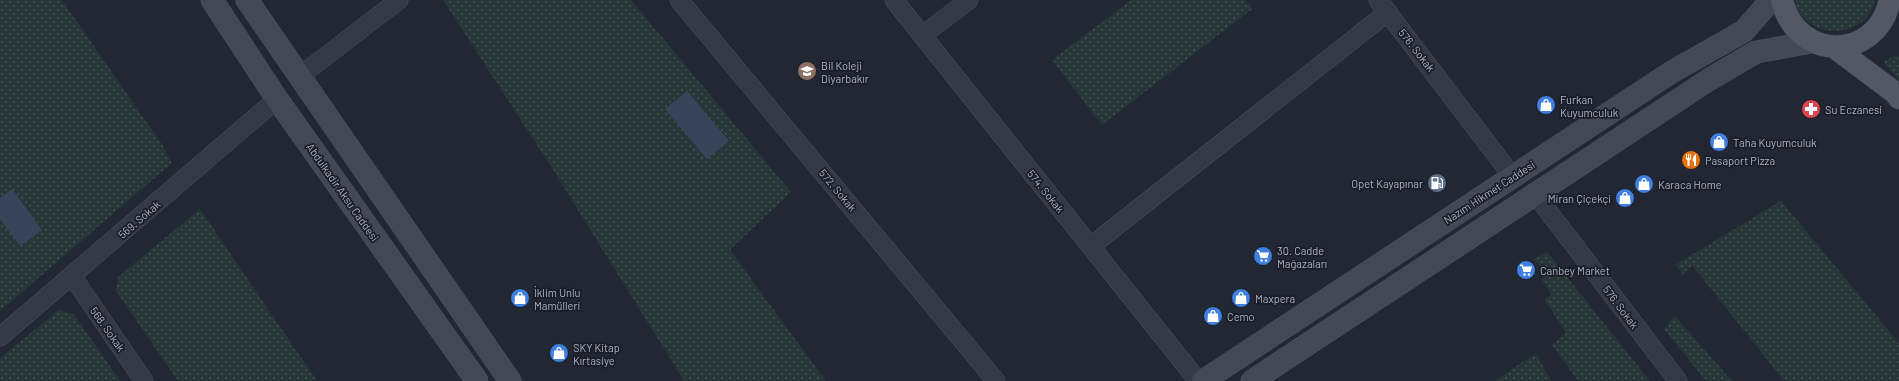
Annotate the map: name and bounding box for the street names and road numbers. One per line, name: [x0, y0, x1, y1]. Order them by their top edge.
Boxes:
street label: 576. Sokak: [1396, 26, 1438, 74]
street label: Abdulkadir Aksu Caddesi: [304, 140, 382, 244]
street label: Nazım Hikmet Caddesi: [1441, 158, 1537, 226]
street label: 572. Sokak: [817, 166, 860, 214]
street label: 574. Sokak: [1025, 167, 1067, 215]
street label: 569. Sokak: [115, 197, 163, 241]
street label: 576. Sokak: [1601, 283, 1642, 332]
street label: 568. Sokak: [88, 304, 128, 354]

